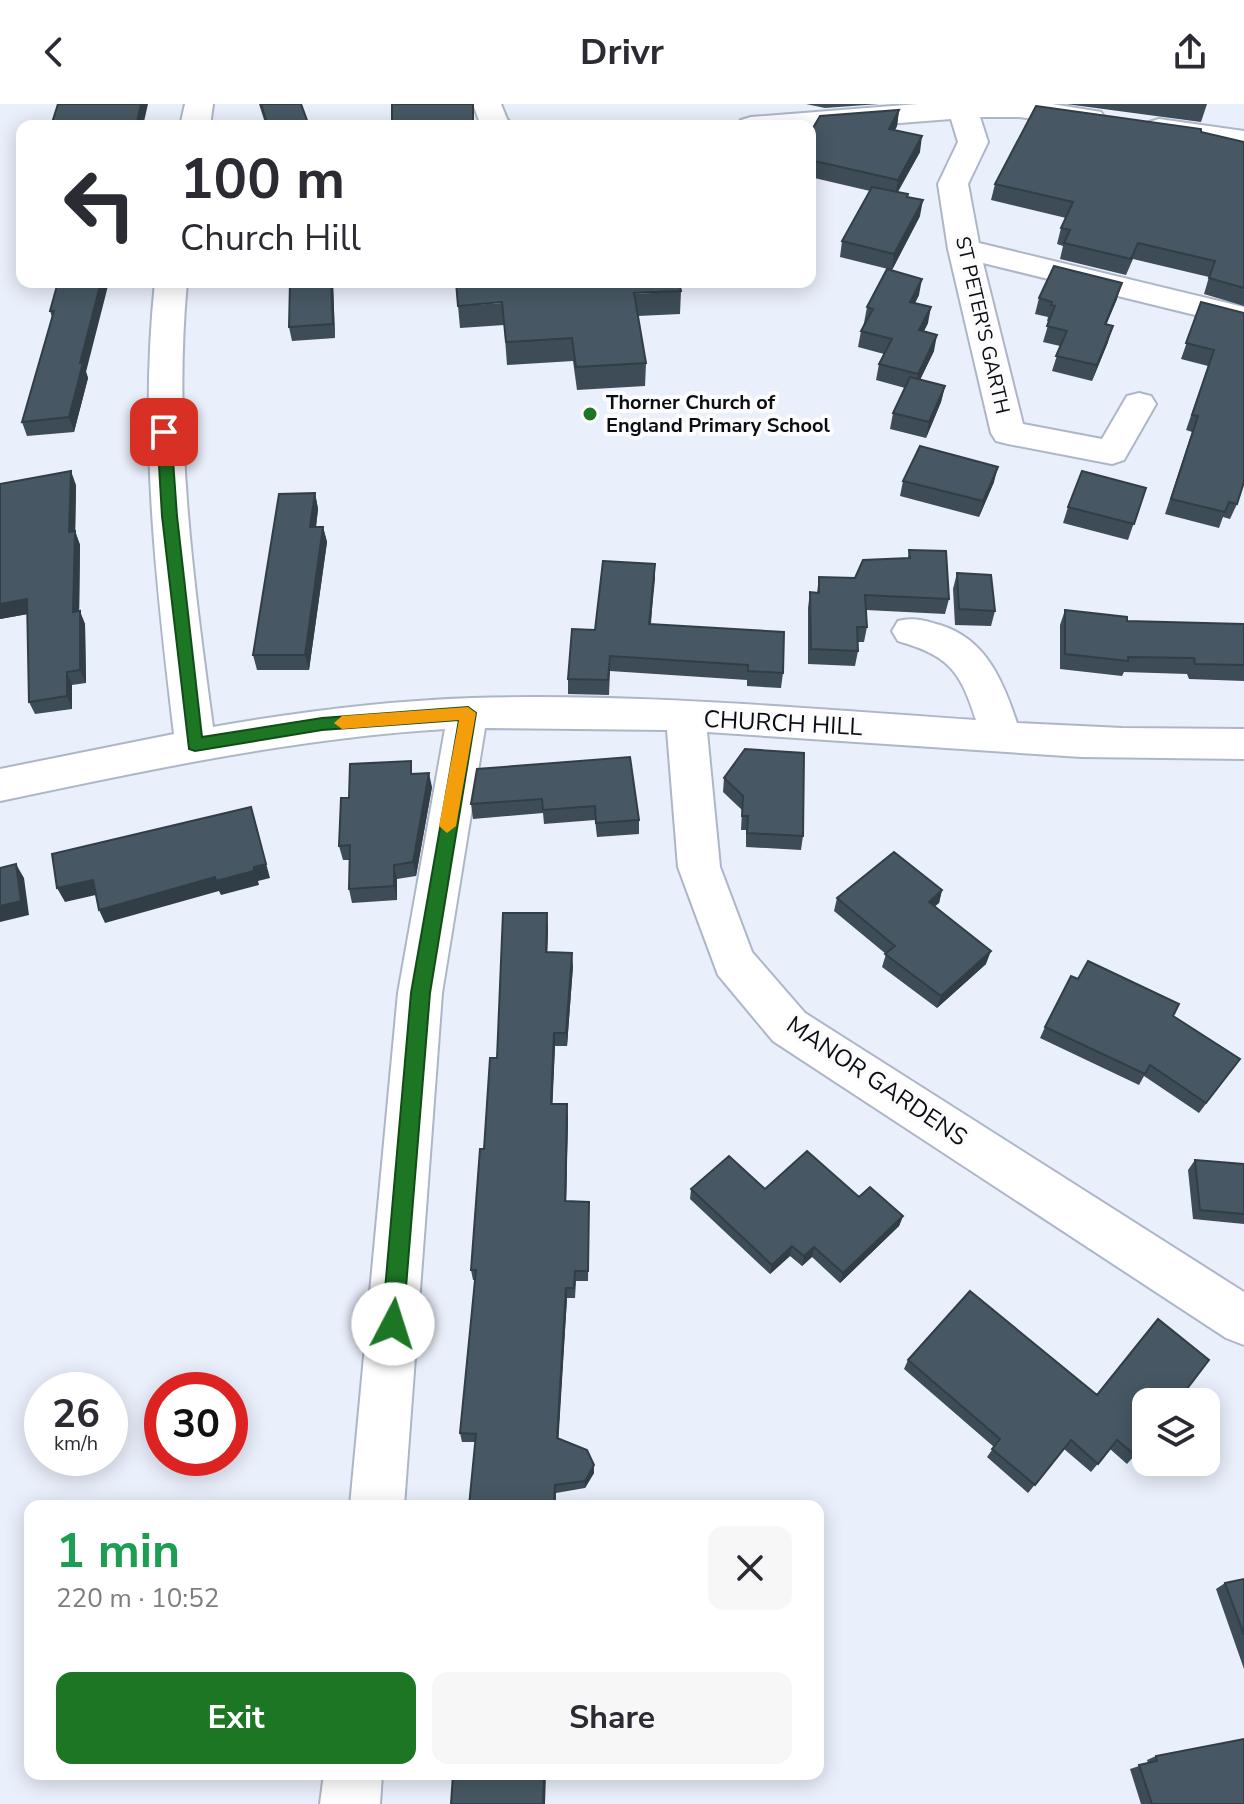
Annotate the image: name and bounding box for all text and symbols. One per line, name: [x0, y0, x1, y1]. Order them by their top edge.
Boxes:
text: Drivr: [580, 28, 664, 77]
icon: back: [32, 30, 76, 74]
icon: share: [1168, 30, 1212, 74]
text: 100 m: [180, 141, 345, 218]
icon: left: [48, 152, 152, 256]
text: Church Hill: [180, 214, 361, 263]
street label: ST PETER'S GARTH: [949, 234, 1016, 417]
place label: Thorner Church of England Primary School: [606, 389, 831, 439]
pin: [130, 398, 198, 466]
marker: Thorner Church of England Primary School: [581, 405, 599, 423]
icon: arrive: [142, 410, 186, 454]
street label: CHURCH HILL: [703, 703, 863, 743]
street label: MANOR GARDENS: [780, 1009, 974, 1153]
position arrow: [351, 1282, 435, 1366]
speed limit sign: 30: [144, 1372, 248, 1476]
text: 26: [52, 1387, 100, 1441]
map controls: [1132, 1388, 1220, 1476]
button: layers: [1132, 1388, 1220, 1476]
text: km/h: [54, 1430, 98, 1457]
text: 1 min: [56, 1518, 180, 1584]
button: close: [708, 1526, 792, 1610]
text: 220 m · 10:52: [56, 1581, 219, 1616]
button: Exit: [56, 1672, 416, 1764]
button: Share: [432, 1672, 792, 1764]

